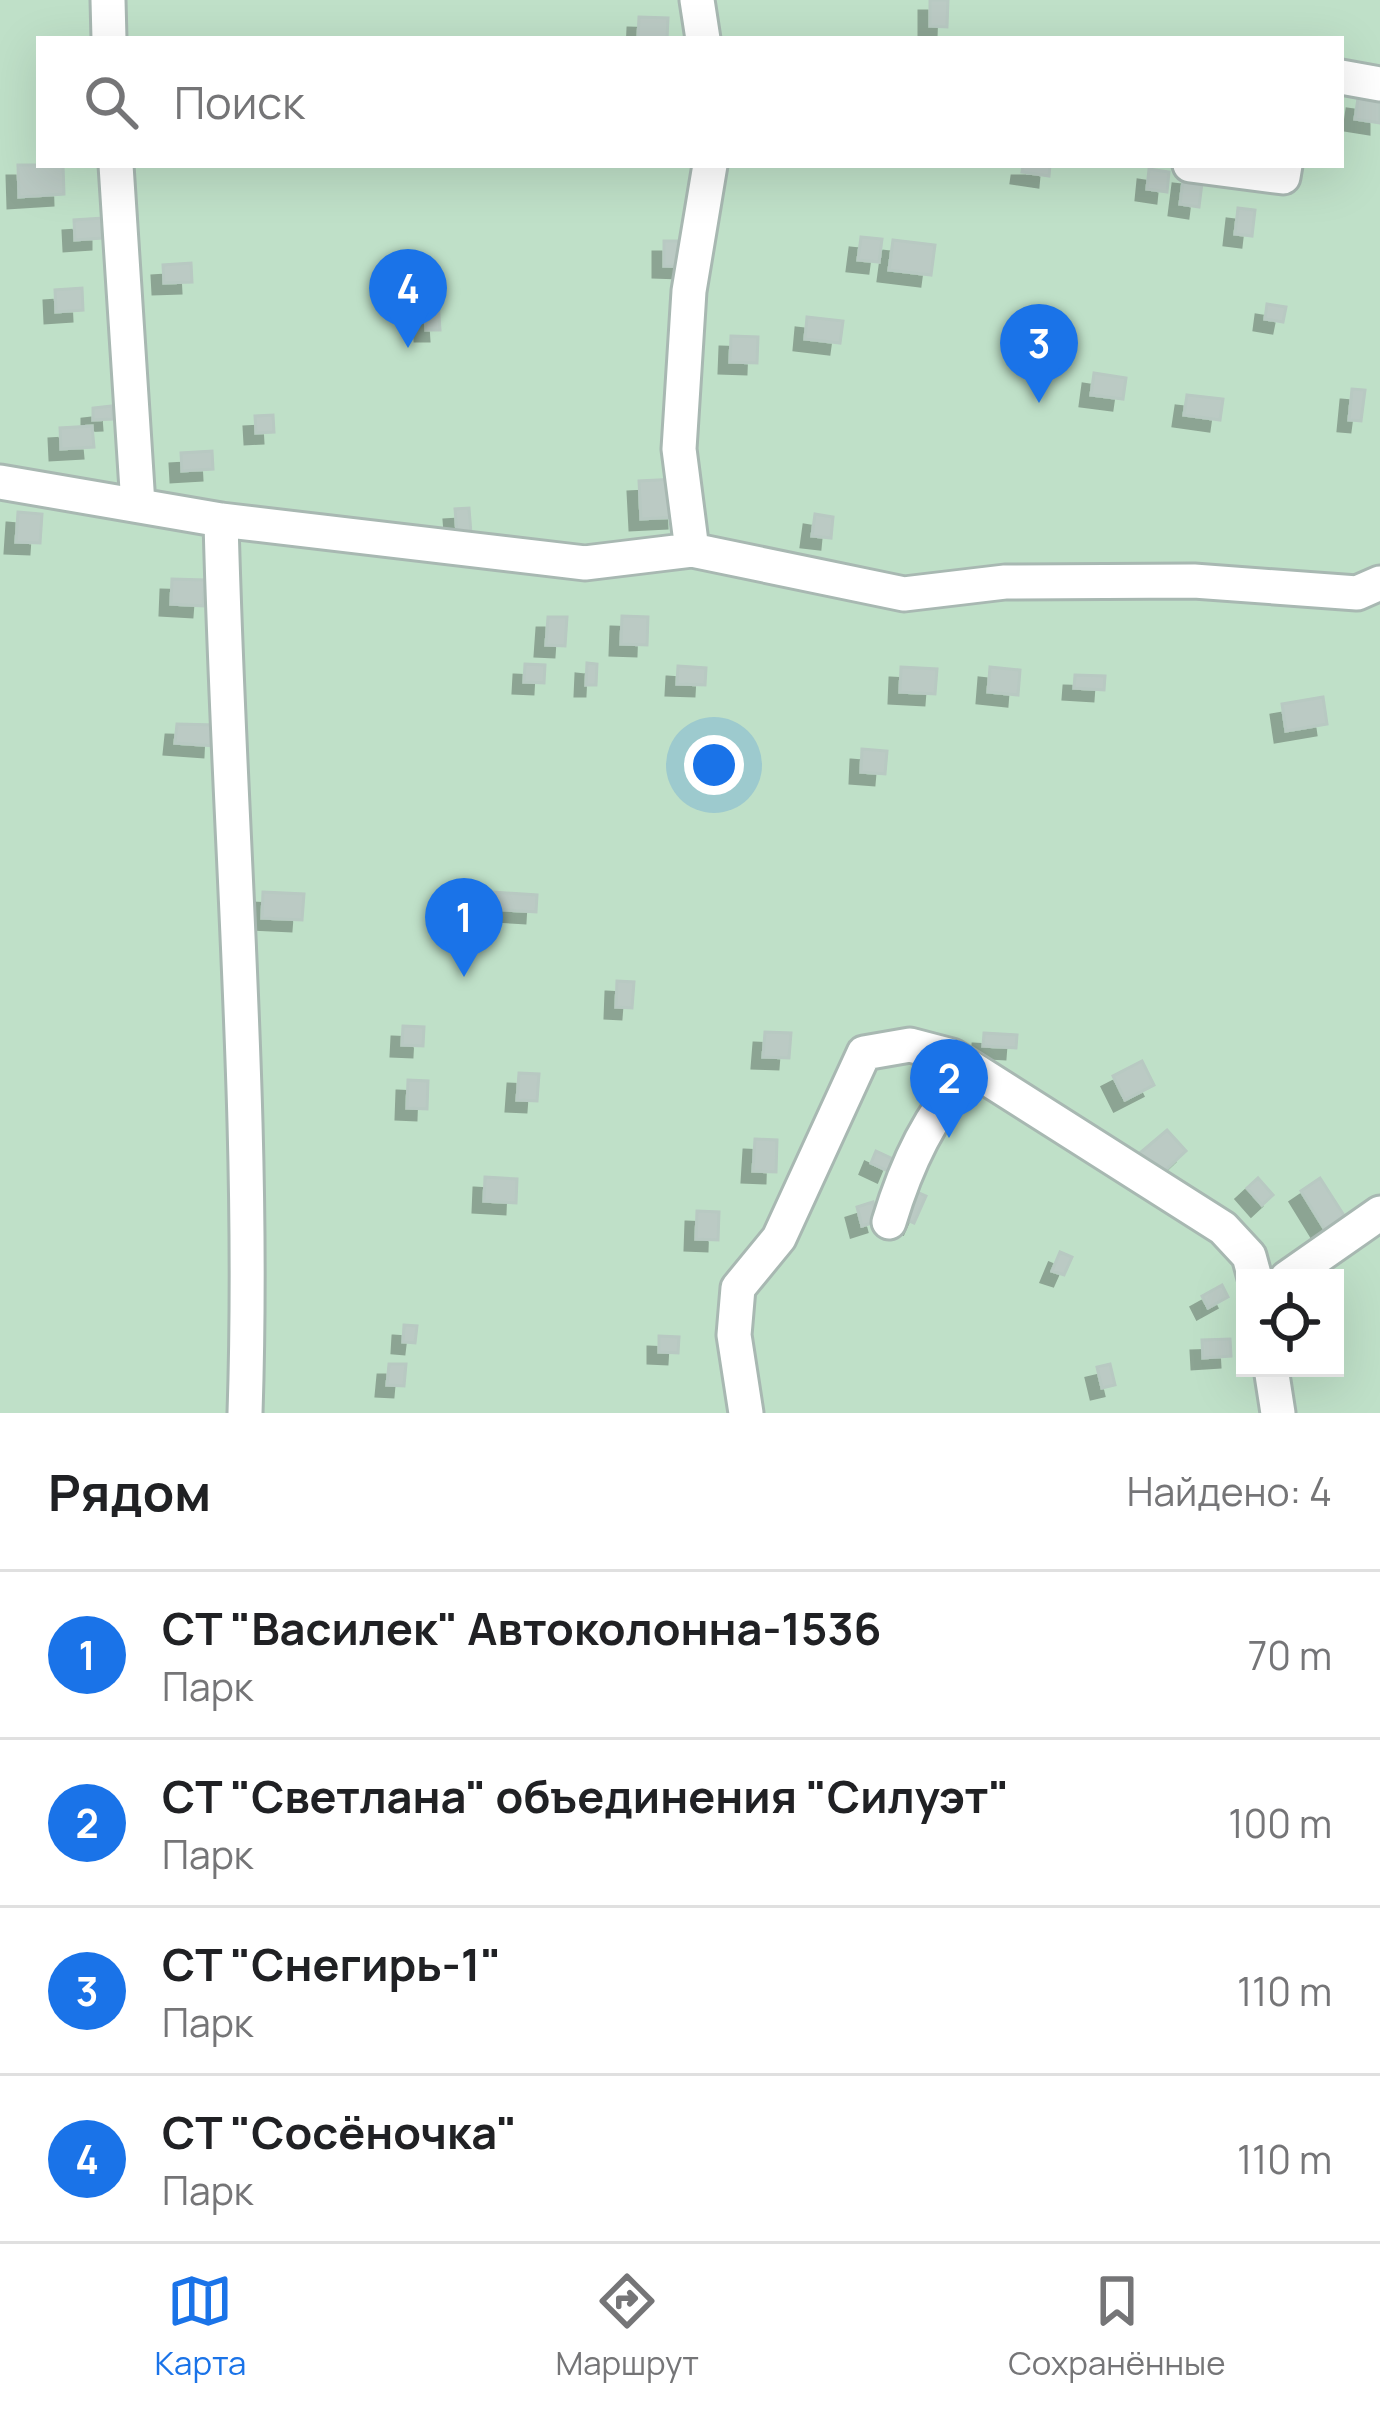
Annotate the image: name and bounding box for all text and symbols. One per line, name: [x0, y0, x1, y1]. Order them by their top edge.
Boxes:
search box: [36, 36, 1344, 168]
icon: search: [78, 69, 144, 135]
text: Поиск: [174, 71, 305, 133]
pin: 4: [369, 249, 447, 348]
pin: 3: [1000, 304, 1078, 403]
your location: [684, 735, 744, 795]
pin: 1: [425, 878, 503, 977]
pin: 2: [910, 1039, 988, 1138]
map controls: [1236, 1269, 1344, 1377]
button: locate: [1236, 1269, 1344, 1377]
text: Рядом: [48, 1457, 211, 1526]
text: Найдено: 4: [1127, 1464, 1332, 1518]
text: СТ "Василек" Автоколонна-1536: [162, 1597, 882, 1659]
text: 1: [78, 1628, 96, 1682]
text: 70 m: [1248, 1628, 1332, 1682]
text: Парк: [162, 1659, 253, 1713]
text: СТ "Светлана" объединения "Силуэт": [162, 1765, 1009, 1827]
text: 2: [75, 1796, 99, 1850]
text: 100 m: [1228, 1796, 1332, 1850]
text: Парк: [162, 1827, 253, 1881]
text: СТ "Снегирь-1": [162, 1933, 501, 1995]
text: 3: [76, 1964, 98, 2018]
text: 110 m: [1237, 1964, 1332, 2018]
text: Парк: [162, 1995, 253, 2049]
text: СТ "Сосёночка": [162, 2101, 517, 2163]
text: 4: [75, 2132, 99, 2186]
text: 110 m: [1237, 2132, 1332, 2186]
text: Парк: [162, 2163, 253, 2217]
tab: Карта: [155, 2268, 246, 2385]
tab: Маршрут: [555, 2268, 699, 2385]
tab: Сохранённые: [1008, 2268, 1225, 2385]

